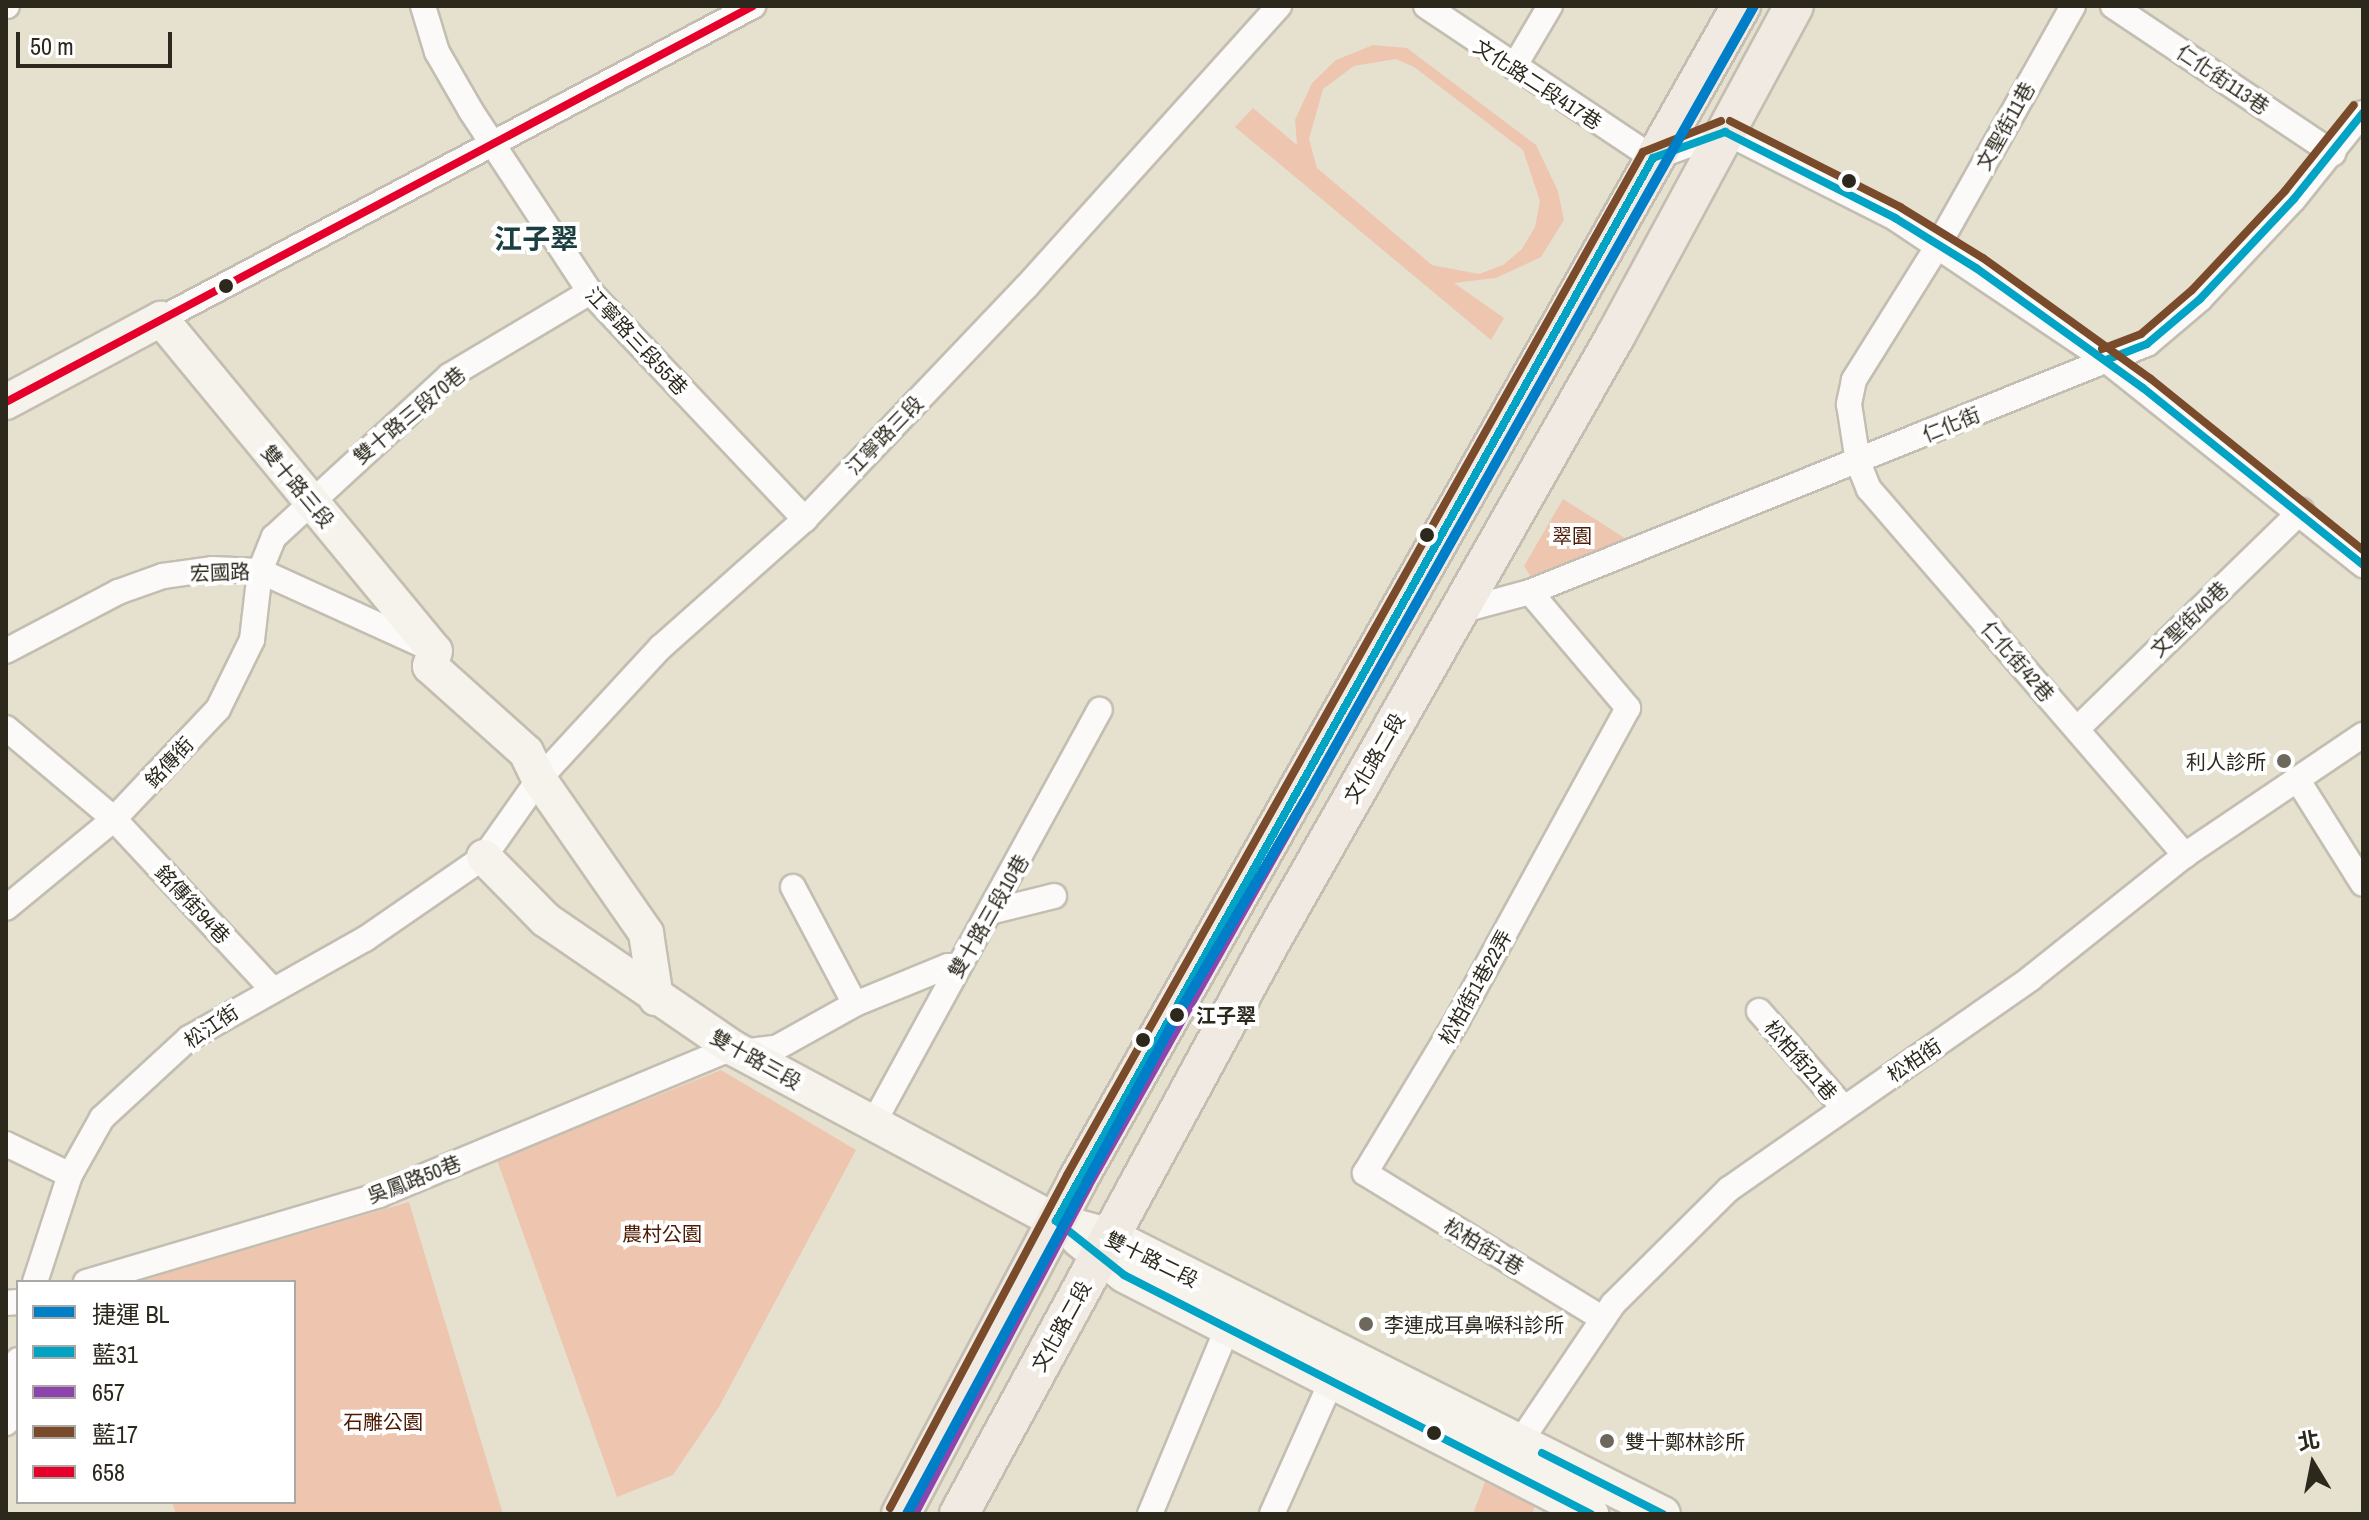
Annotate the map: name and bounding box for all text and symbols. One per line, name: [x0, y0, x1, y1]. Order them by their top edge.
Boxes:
scale bar: [20, 16, 176, 66]
text: 50 m: [30, 30, 74, 62]
street label: 文化路二段417巷: [1470, 34, 1606, 134]
street label: 仁化街113巷: [2172, 39, 2274, 119]
street label: 文聖街11巷: [1971, 78, 2039, 174]
unlabelled marker: [1841, 173, 1857, 189]
district label: 江子翠: [494, 222, 578, 256]
unlabelled marker: [218, 278, 234, 294]
street label: 江寧路三段55巷: [581, 282, 693, 400]
street label: 雙十路三段70巷: [348, 361, 470, 469]
street label: 江寧路三段: [841, 391, 927, 479]
street label: 仁化街: [1919, 402, 1983, 446]
street label: 雙十路三段: [257, 440, 339, 532]
park label: 翠園: [1552, 523, 1592, 547]
unlabelled marker: [1419, 527, 1435, 543]
street label: 宏國路: [190, 559, 250, 585]
street label: 文聖街40巷: [2145, 576, 2233, 662]
street label: 仁化街42巷: [1977, 616, 2059, 706]
street label: 文化路二段: [1339, 709, 1409, 807]
street label: 銘傳街: [140, 732, 198, 792]
place label: 利人診所: [2186, 749, 2266, 773]
marker: 利人診所: [2273, 750, 2295, 772]
street label: 雙十路三段10巷: [943, 850, 1033, 982]
street label: 銘傳街94巷: [151, 860, 235, 948]
street label: 松柏街1巷22弄: [1434, 925, 1516, 1049]
street label: 松江街: [179, 999, 243, 1053]
marker: 江子翠: [1165, 1003, 1189, 1027]
place label: 江子翠: [1196, 1003, 1256, 1027]
street label: 松柏街21巷: [1760, 1015, 1842, 1105]
street label: 雙十路三段: [706, 1024, 806, 1094]
unlabelled marker: [1135, 1032, 1151, 1048]
street label: 松柏街: [1882, 1033, 1946, 1087]
street label: 吳鳳路50巷: [364, 1150, 464, 1208]
street label: 松柏街1巷: [1440, 1213, 1528, 1279]
park label: 農村公園: [622, 1221, 702, 1245]
street label: 雙十路二段: [1102, 1226, 1202, 1292]
street label: 文化路二段: [1026, 1276, 1096, 1376]
legend: [16, 1280, 296, 1504]
text: 捷運 BL: [92, 1298, 170, 1330]
place label: 李連成耳鼻喉科診所: [1384, 1312, 1564, 1336]
marker: 李連成耳鼻喉科診所: [1355, 1313, 1377, 1335]
text: 藍31: [92, 1338, 138, 1370]
text: 657: [92, 1376, 125, 1408]
park label: 石雕公園: [343, 1409, 423, 1433]
text: 藍17: [92, 1418, 138, 1450]
north arrow: [2273, 1424, 2353, 1504]
text: 北: [2295, 1424, 2322, 1457]
unlabelled marker: [1426, 1425, 1442, 1441]
place label: 雙十鄭林診所: [1625, 1429, 1745, 1453]
marker: 雙十鄭林診所: [1596, 1430, 1618, 1452]
text: 658: [92, 1456, 125, 1488]

